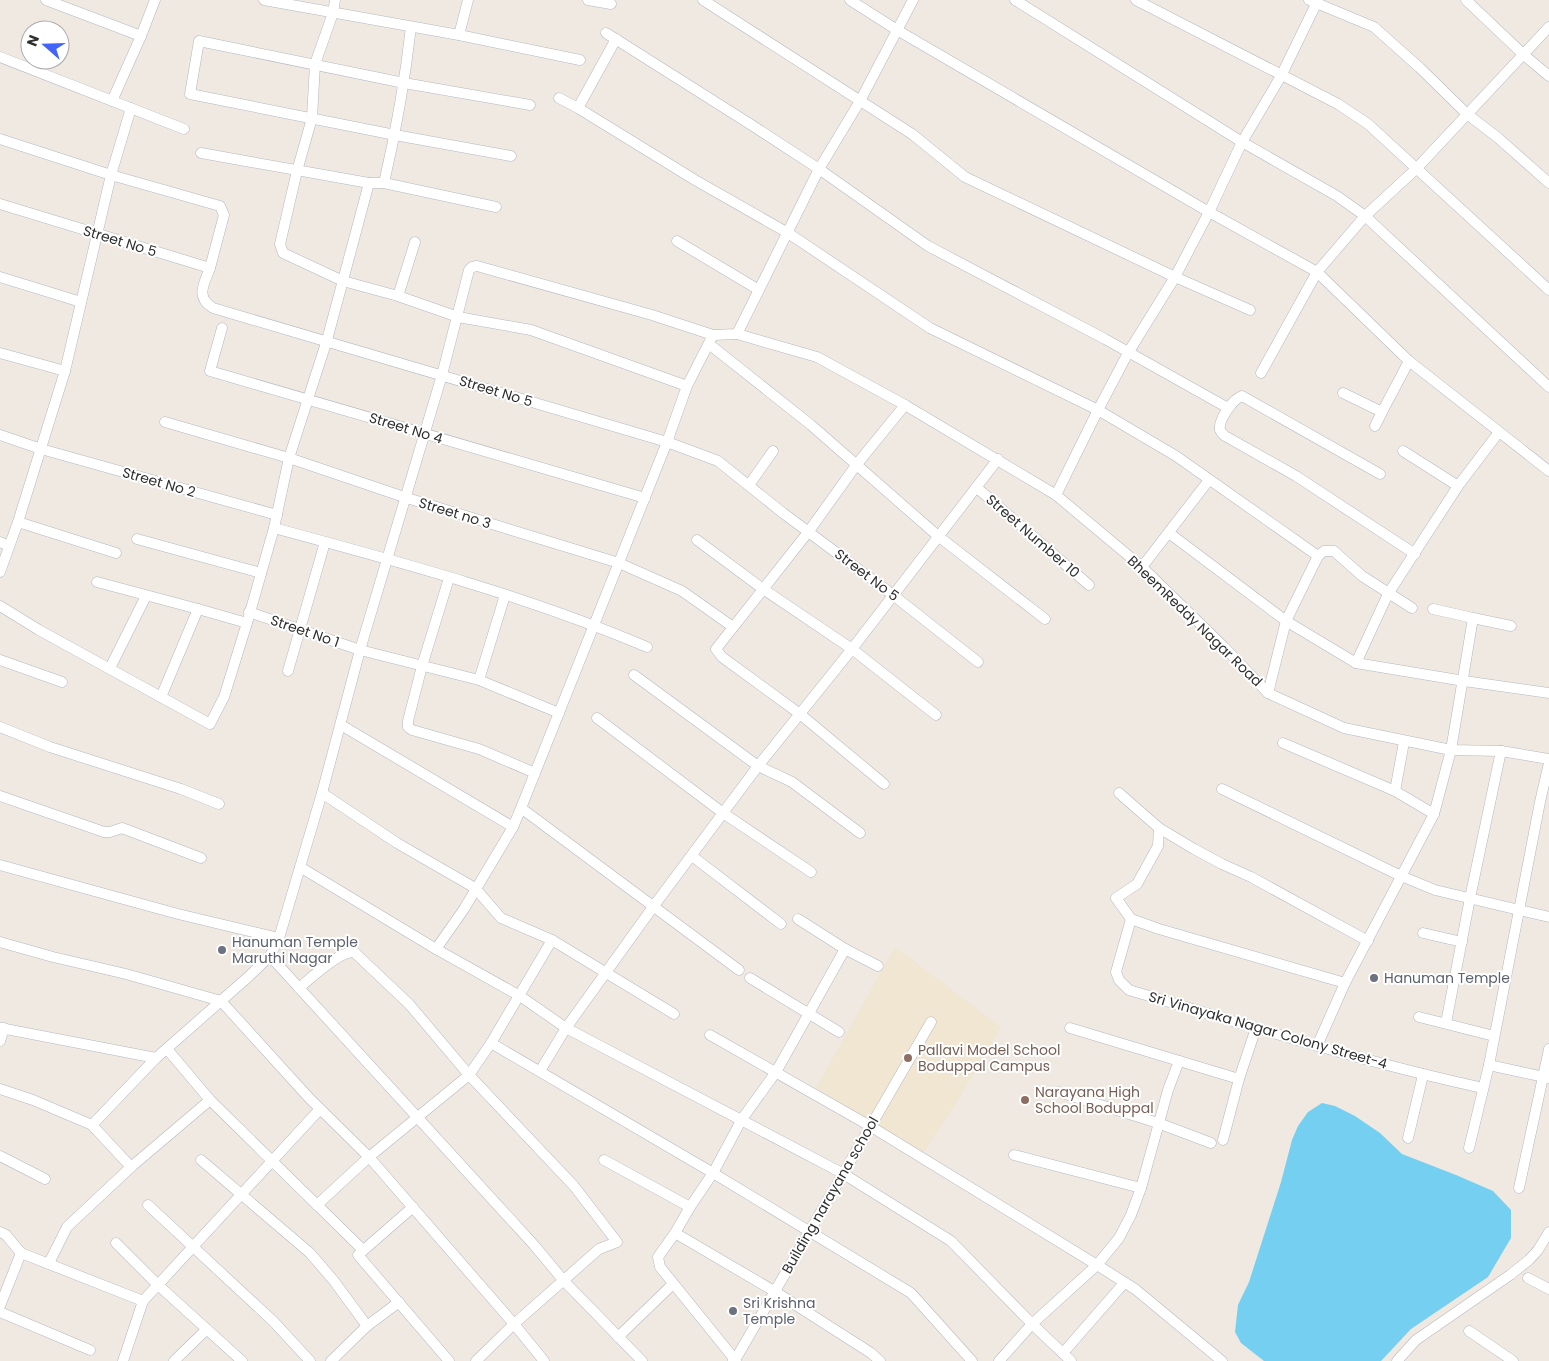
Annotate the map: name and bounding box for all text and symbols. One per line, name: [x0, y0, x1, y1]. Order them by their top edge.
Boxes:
north arrow: [20, 20, 70, 70]
text: N: [22, 32, 44, 49]
street label: Street No 5: [81, 220, 159, 262]
street label: Street No 5: [457, 370, 535, 412]
street label: Street No 4: [367, 407, 445, 449]
street label: Street No 2: [120, 462, 198, 502]
street label: Street Number 10: [982, 490, 1084, 582]
street label: Street no 3: [416, 493, 494, 533]
street label: Street No 5: [831, 544, 903, 606]
street label: BheemReddy Nagar Road: [1123, 551, 1267, 691]
street label: Street No 1: [268, 610, 342, 652]
place label: Hanuman Temple Maruthi Nagar: [232, 932, 358, 968]
marker: Hanuman Temple Maruthi Nagar: [216, 944, 228, 956]
place label: Hanuman Temple: [1384, 968, 1510, 988]
marker: Hanuman Temple: [1368, 972, 1380, 984]
street label: Sri Vinayaka Nagar Colony Street-4: [1146, 986, 1390, 1074]
place label: Pallavi Model School Boduppal Campus: [918, 1040, 1060, 1076]
marker: Pallavi Model School Boduppal Campus: [902, 1052, 914, 1064]
place label: Narayana High School Boduppal: [1035, 1082, 1154, 1118]
marker: Narayana High School Boduppal: [1019, 1094, 1031, 1106]
street label: Building narayana school: [777, 1113, 883, 1277]
place label: Sri Krishna Temple: [743, 1293, 815, 1329]
marker: Sri Krishna Temple: [727, 1305, 739, 1317]

